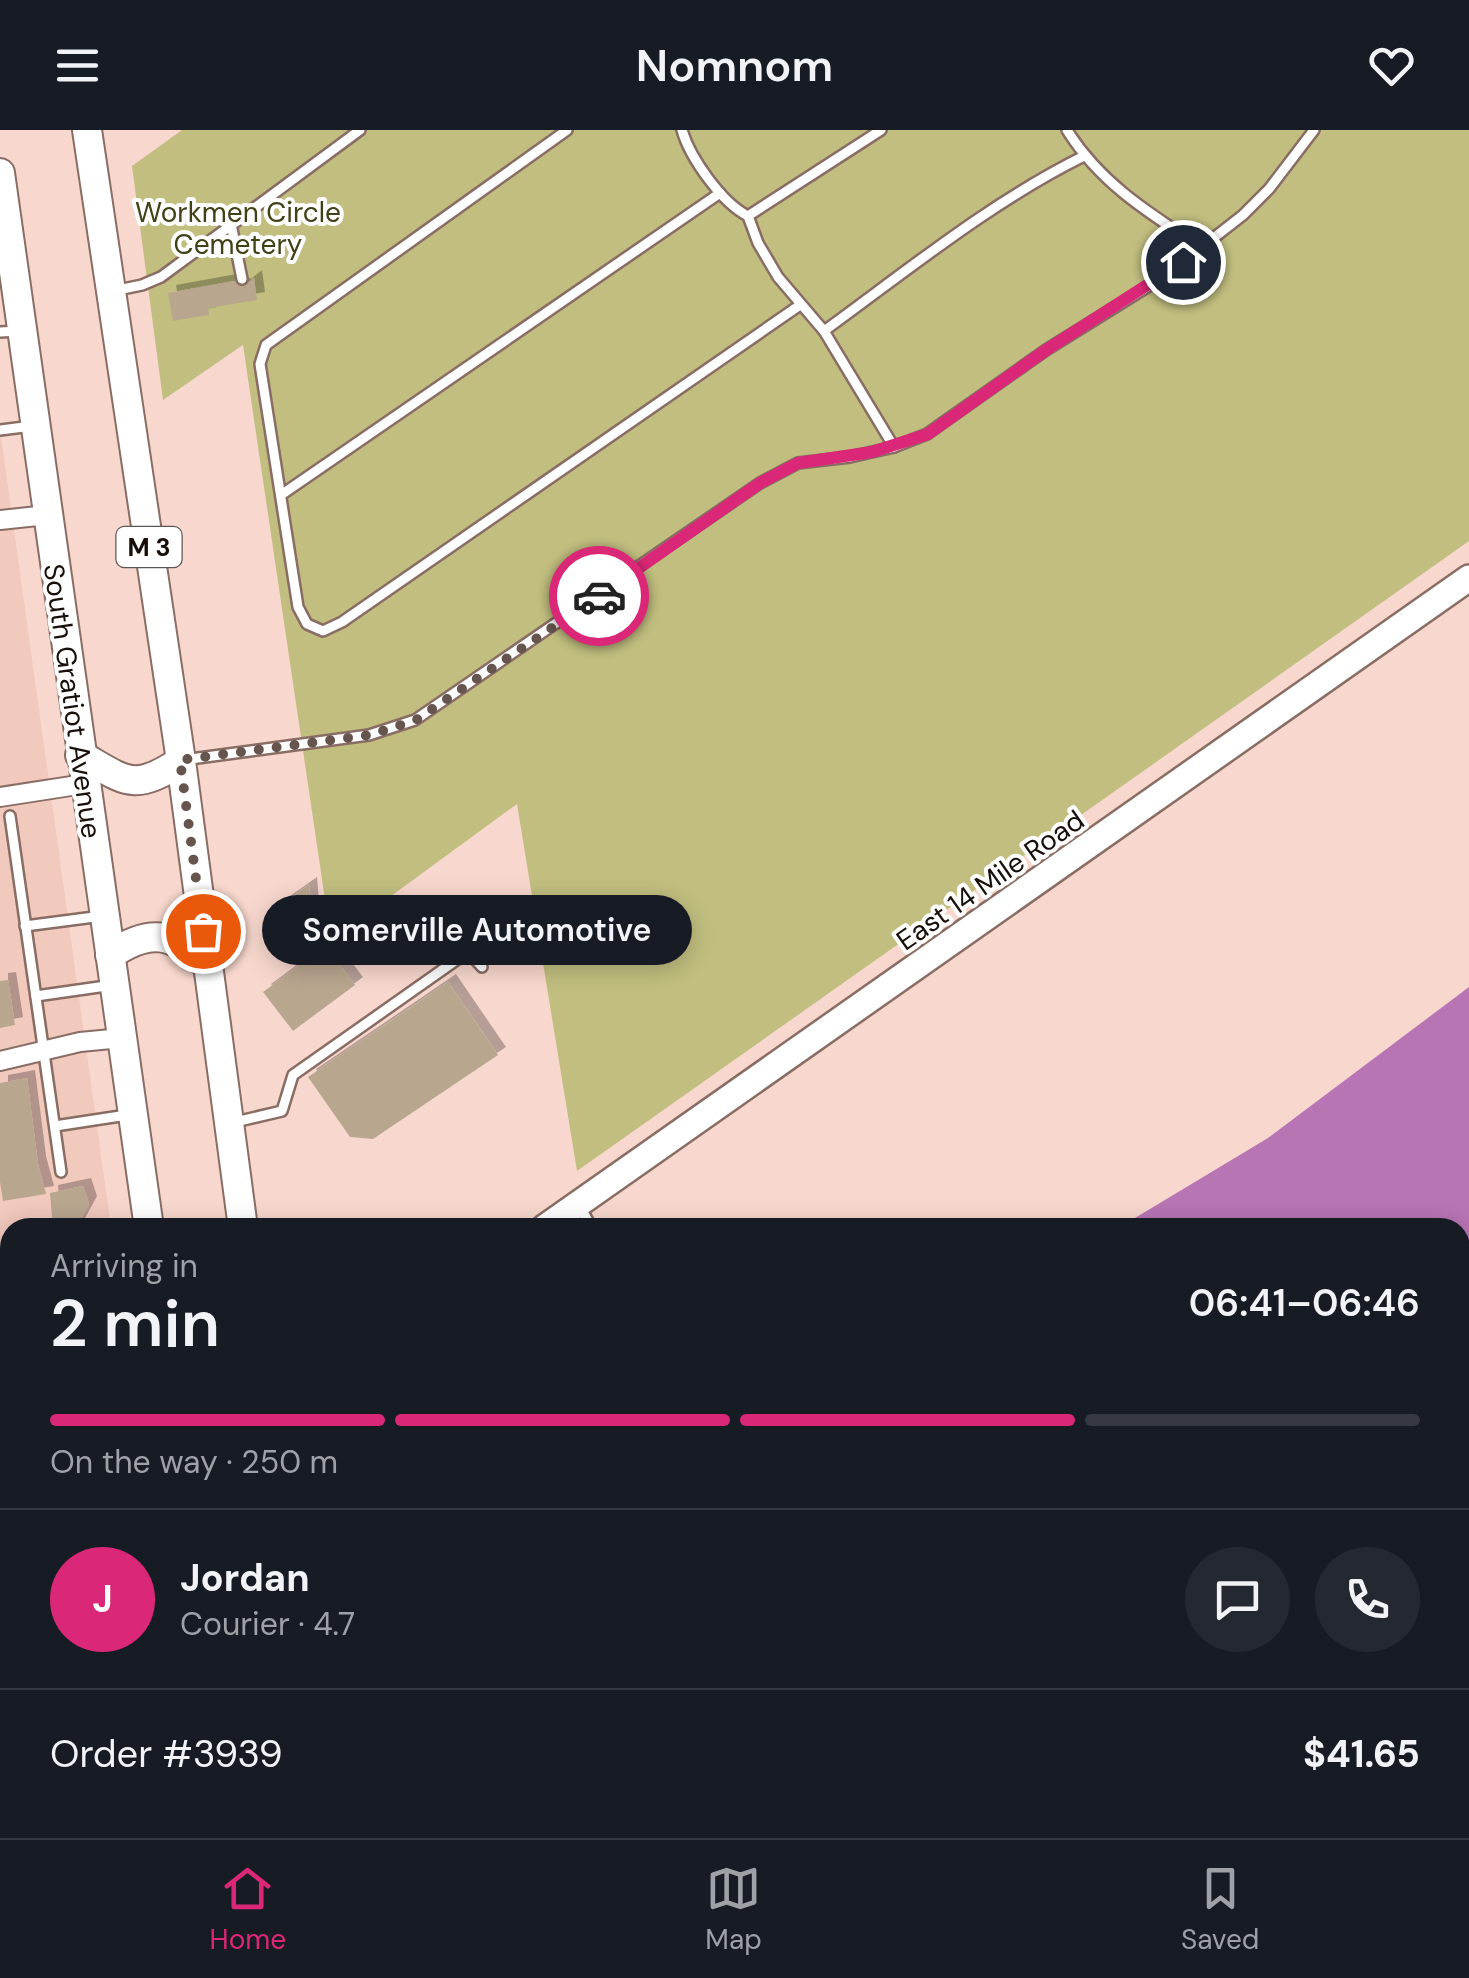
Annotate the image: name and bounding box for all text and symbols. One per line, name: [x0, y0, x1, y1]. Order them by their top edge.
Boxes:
text: Nomnom: [636, 36, 833, 95]
icon: menu: [50, 38, 105, 93]
icon: heart: [1364, 38, 1419, 93]
park label: Workmen Circle Cemetery: [135, 194, 341, 263]
pin: [1141, 220, 1226, 305]
icon: home: [1156, 235, 1211, 290]
road number: M 3: [116, 527, 182, 567]
courier: [549, 546, 649, 646]
street label: South Gratiot Avenue: [35, 561, 110, 841]
icon: car: [572, 569, 627, 624]
street label: East 14 Mile Road: [889, 802, 1091, 959]
pin: [161, 889, 246, 974]
callout: Somerville Automotive: [263, 896, 693, 966]
icon: bag: [176, 904, 231, 959]
text: Somerville Automotive: [303, 909, 651, 951]
text: Arriving in: [50, 1245, 198, 1287]
text: 06:41–06:46: [1189, 1278, 1420, 1328]
text: 2 min: [50, 1282, 220, 1366]
text: On the way · 250 m: [50, 1441, 338, 1483]
button: chat: [1185, 1547, 1290, 1652]
button: phone: [1315, 1547, 1420, 1652]
text: Jordan: [180, 1553, 310, 1603]
text: J: [92, 1574, 113, 1624]
text: Courier · 4.7: [180, 1603, 355, 1645]
text: Order #3939: [50, 1729, 283, 1779]
text: $41.65: [1303, 1729, 1420, 1779]
tab: Home: [210, 1861, 286, 1958]
tab: Map: [705, 1861, 762, 1958]
tab: Saved: [1181, 1861, 1259, 1958]

